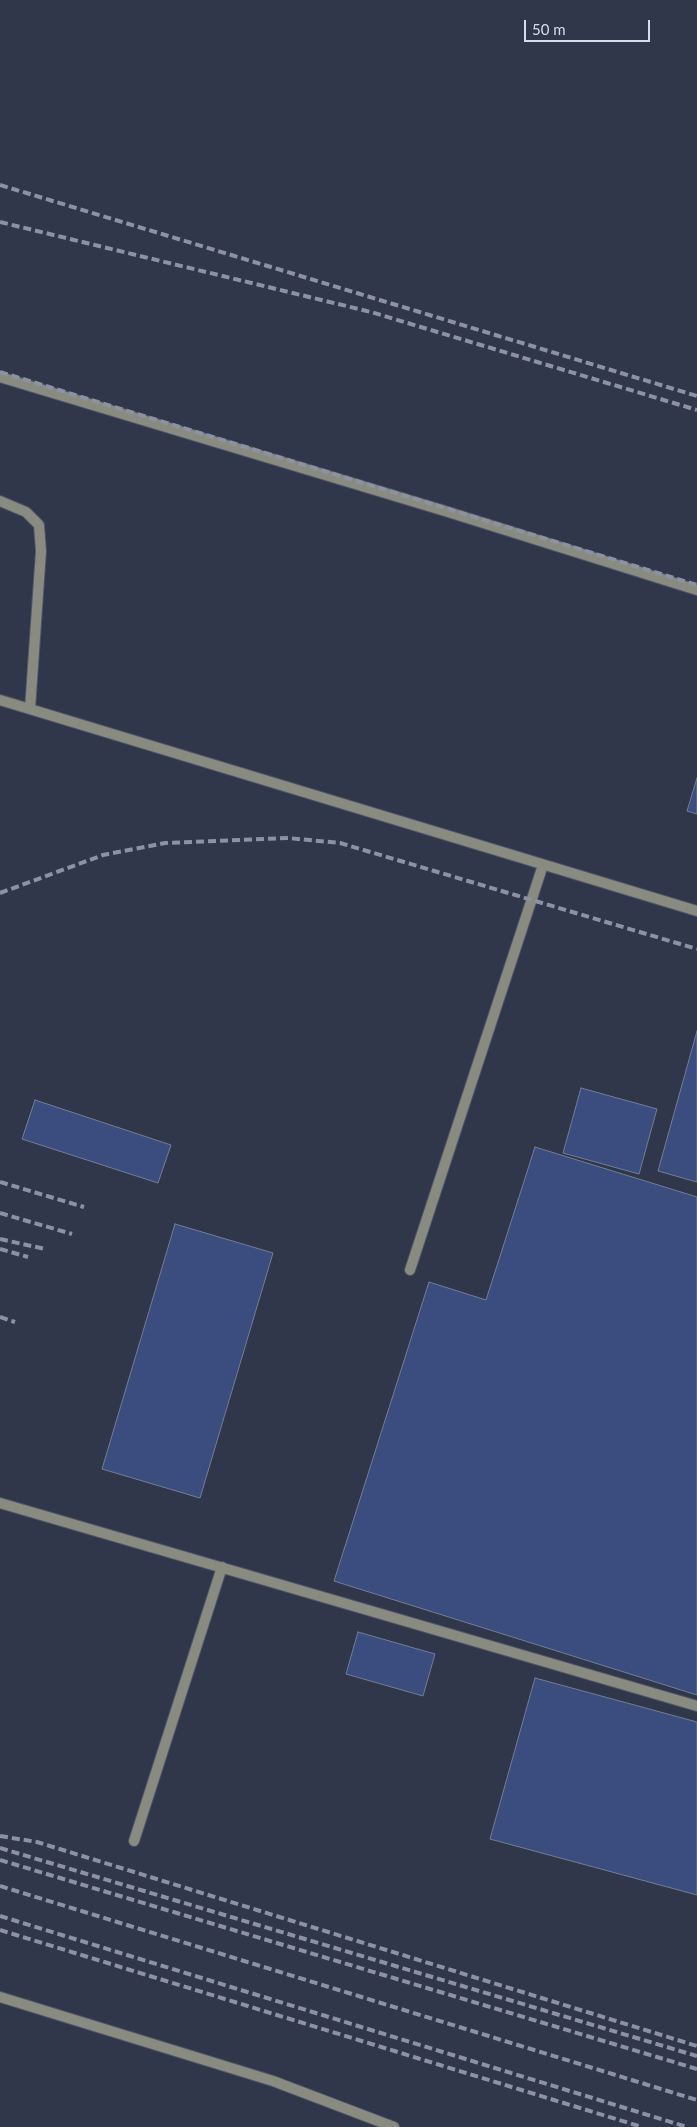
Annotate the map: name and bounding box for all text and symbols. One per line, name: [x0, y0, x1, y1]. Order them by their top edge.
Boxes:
scale bar: [527, 10, 653, 42]
text: 50 m: [532, 20, 566, 38]

